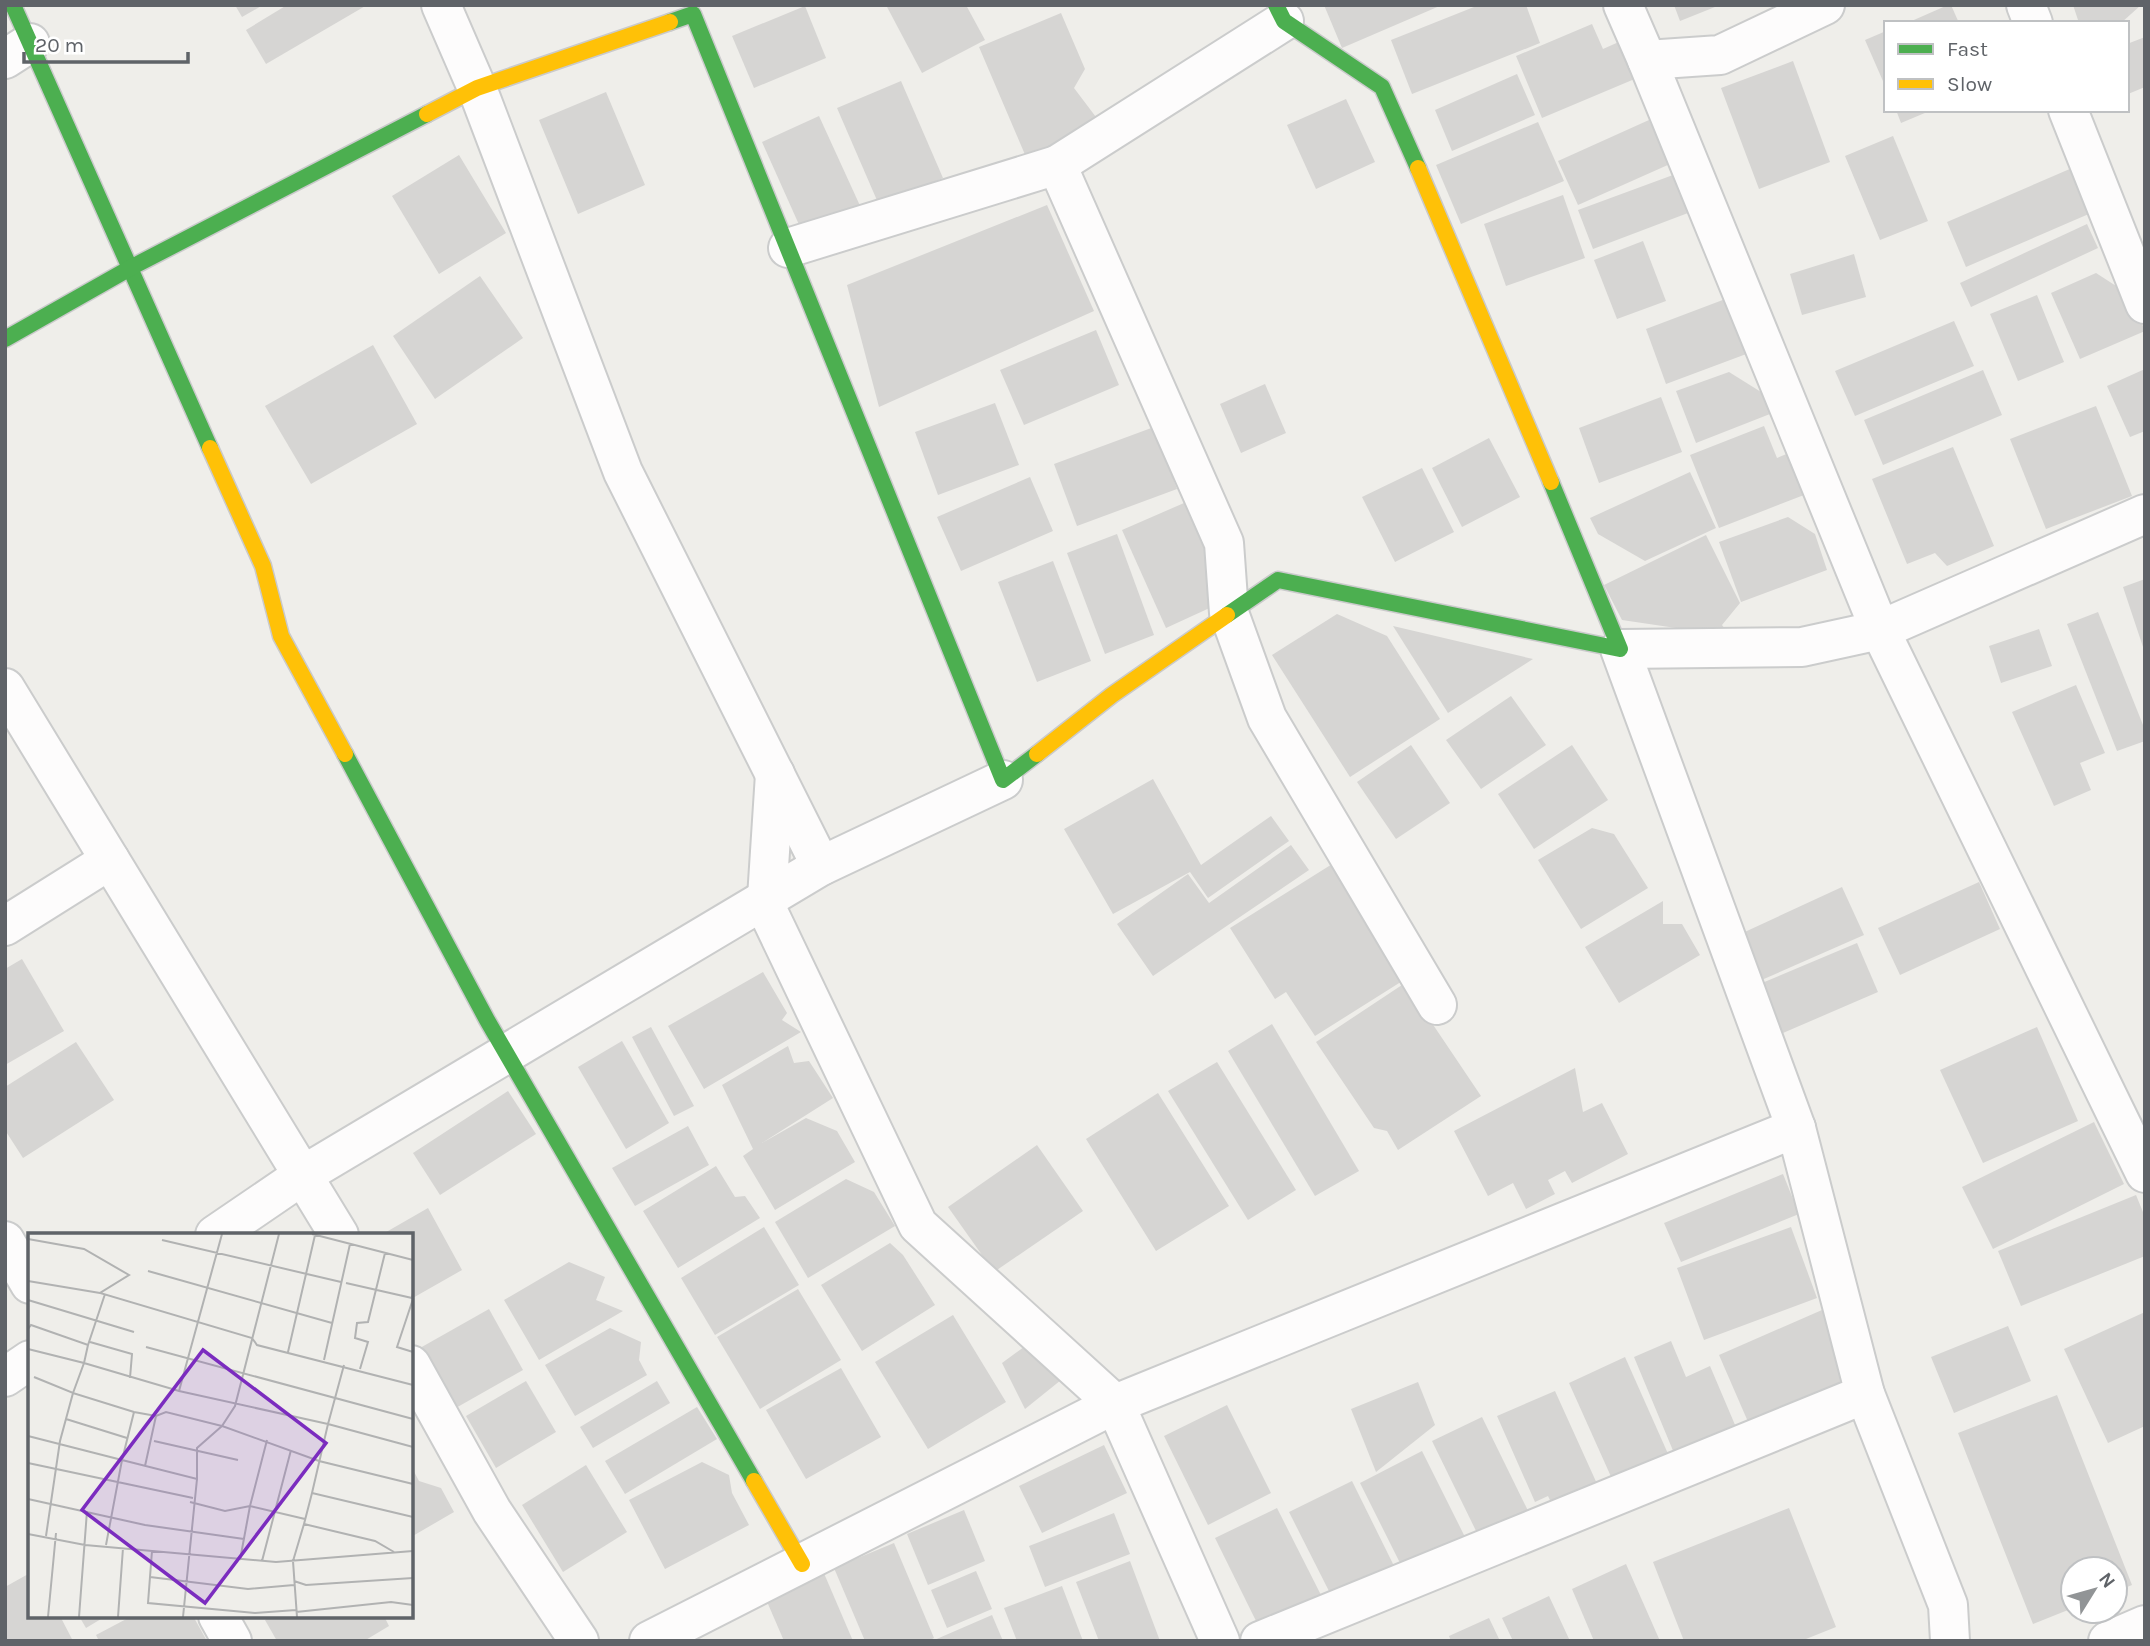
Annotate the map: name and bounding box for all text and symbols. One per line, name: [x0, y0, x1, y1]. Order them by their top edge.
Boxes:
scale bar: [24, 21, 189, 65]
legend: [1884, 21, 2129, 112]
text: 20 m: [35, 33, 84, 57]
text: Fast: [1947, 37, 1988, 61]
text: Slow: [1947, 72, 1992, 96]
inset map: [28, 1233, 413, 1618]
north arrow: [2059, 1555, 2129, 1625]
text: N: [2094, 1568, 2120, 1592]

